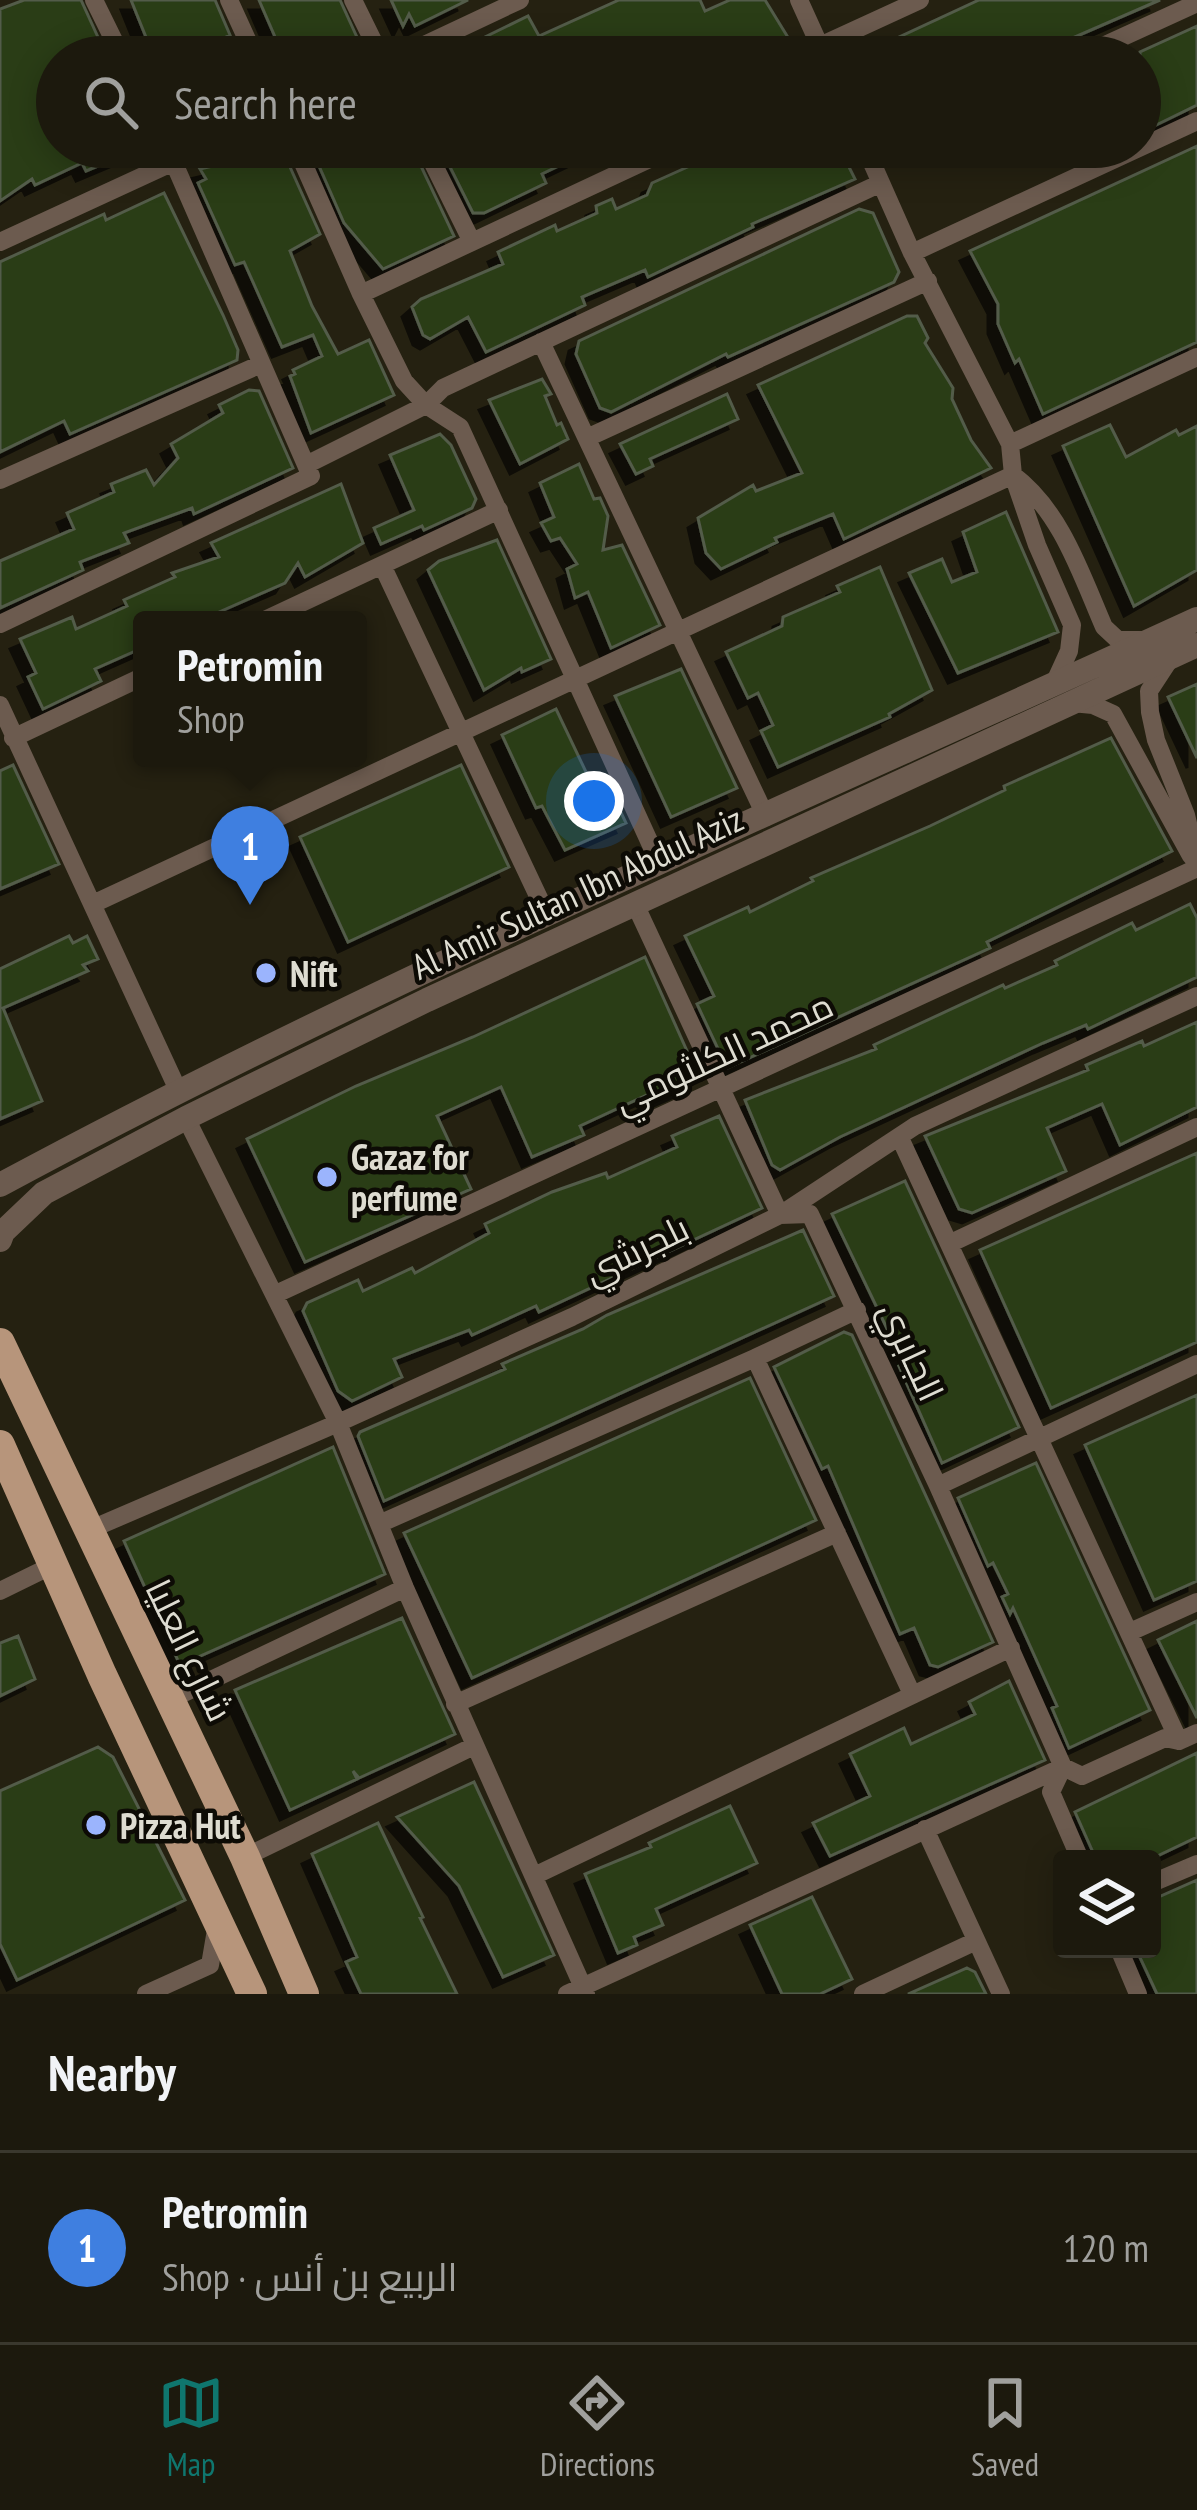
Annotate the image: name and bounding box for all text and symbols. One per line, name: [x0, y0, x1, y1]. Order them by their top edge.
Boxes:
search box: [36, 36, 1161, 168]
icon: search: [78, 69, 144, 135]
text: Search here: [174, 73, 357, 131]
popup: [133, 611, 367, 767]
text: Petromin: [177, 635, 323, 693]
text: Shop: [177, 693, 245, 744]
your location: [564, 771, 624, 831]
street label: Al Amir Sultan Ibn Abdul Aziz: [404, 795, 750, 989]
pin: 1: [211, 806, 289, 905]
place label: Nift: [290, 950, 338, 997]
marker: Nift: [253, 960, 279, 986]
street label: محمد الكلثومي: [606, 981, 843, 1129]
place label: Gazaz for perfume: [351, 1133, 469, 1221]
marker: Gazaz for perfume: [314, 1164, 340, 1190]
street label: بلجرشي: [576, 1203, 698, 1298]
street label: الجابري: [864, 1294, 955, 1410]
street label: شارع العليا: [134, 1571, 244, 1730]
place label: Pizza Hut: [120, 1802, 241, 1849]
marker: Pizza Hut: [83, 1812, 109, 1838]
map controls: [1053, 1850, 1161, 1958]
button: layers: [1053, 1850, 1161, 1958]
text: Nearby: [48, 2039, 176, 2105]
text: Petromin: [162, 2182, 308, 2240]
text: 1: [78, 2222, 96, 2273]
text: 120 m: [1063, 2222, 1149, 2273]
text: Shop · الربيع بن أنس: [162, 2251, 458, 2302]
tab: Map: [158, 2370, 224, 2485]
tab: Directions: [540, 2370, 655, 2485]
tab: Saved: [971, 2370, 1039, 2485]

